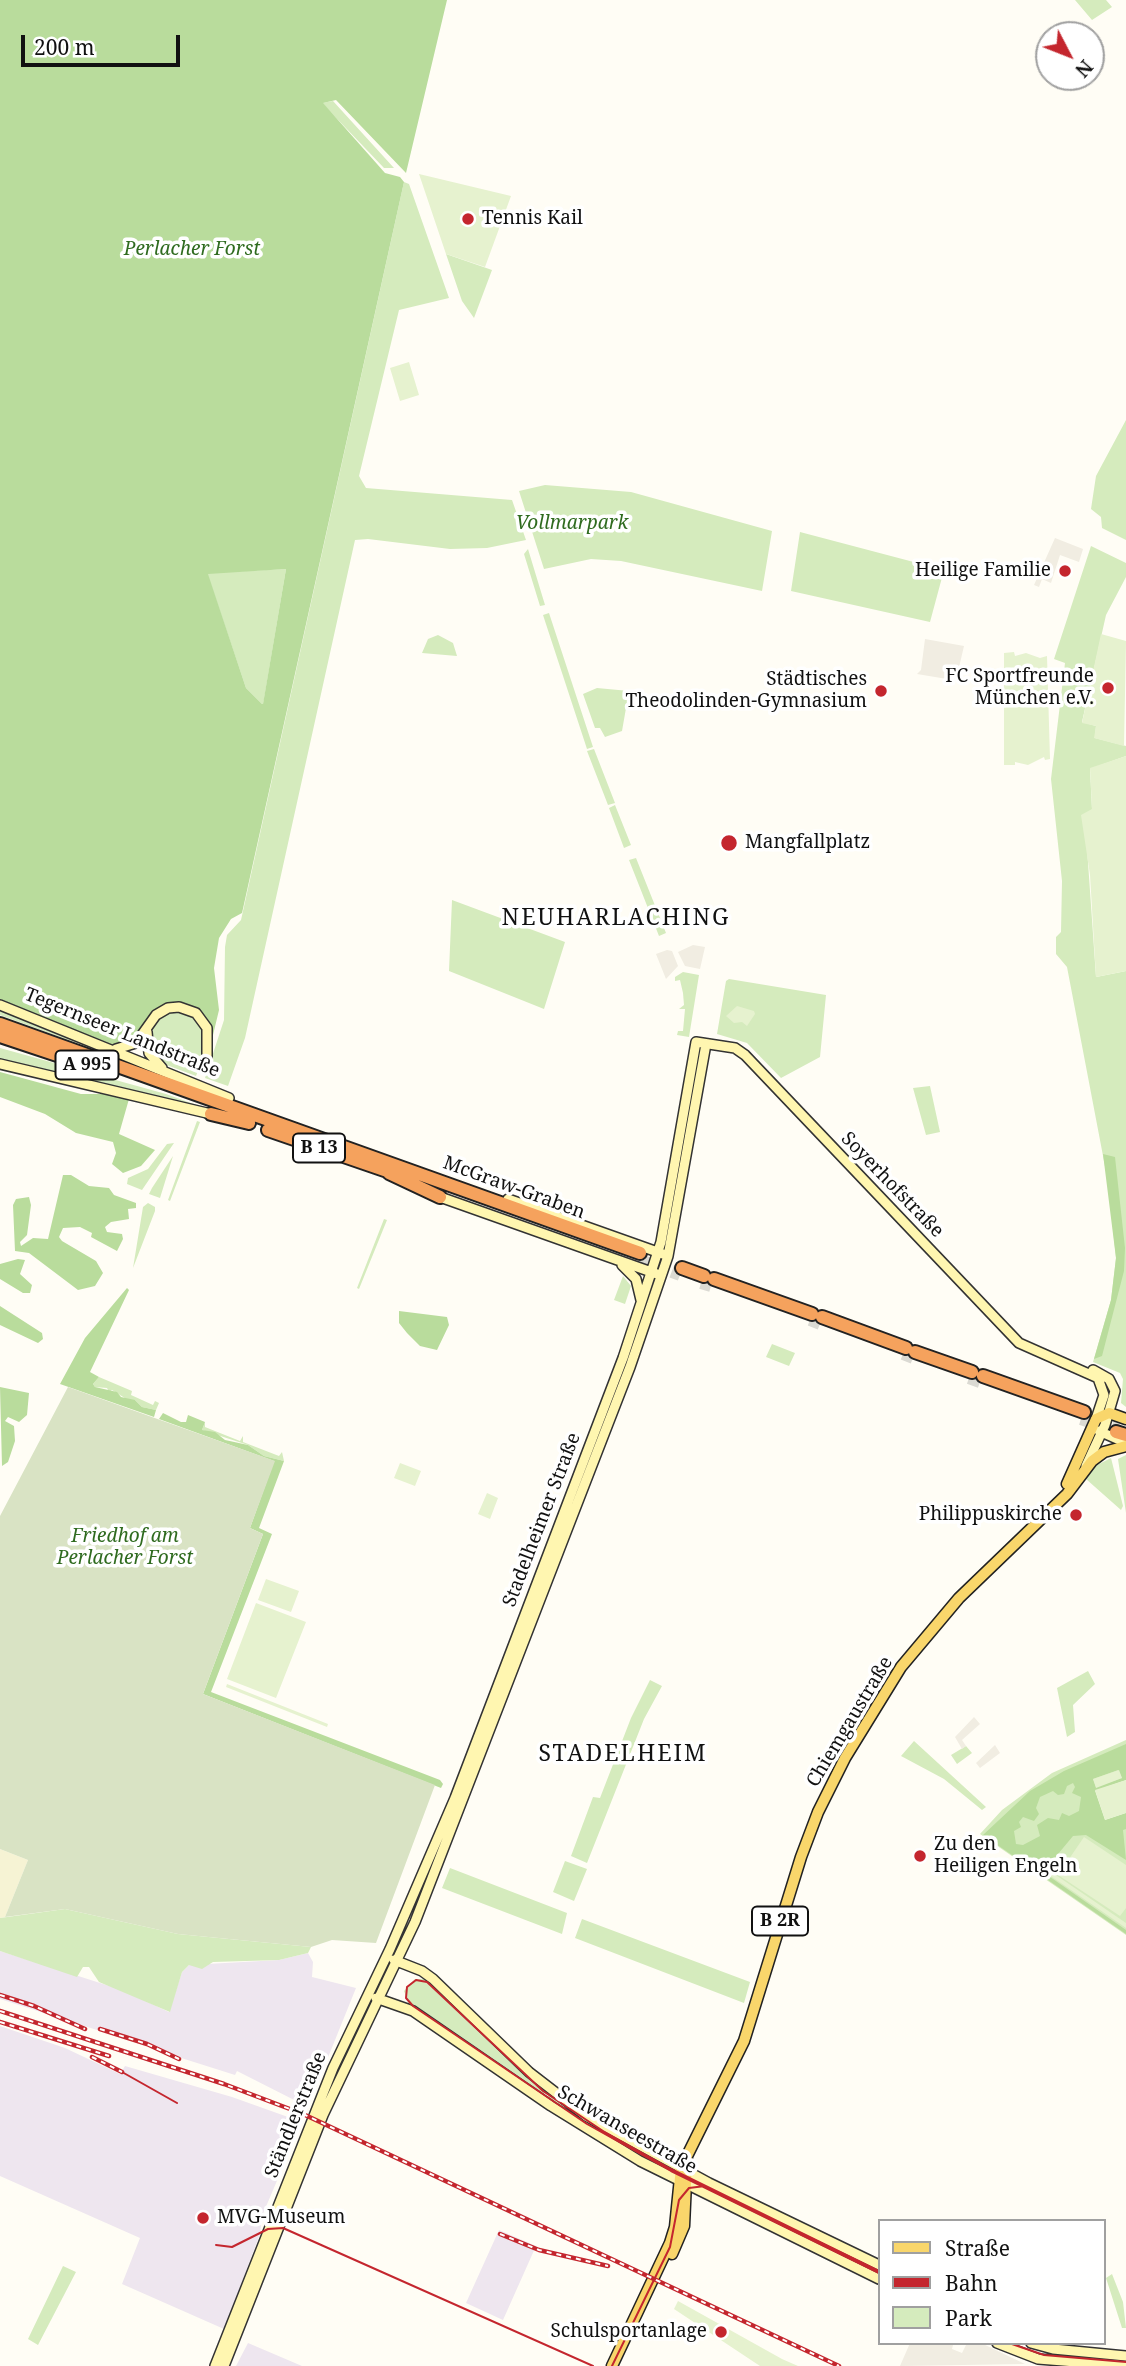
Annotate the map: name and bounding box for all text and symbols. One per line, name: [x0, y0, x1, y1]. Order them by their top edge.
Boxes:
scale bar: [24, 21, 184, 65]
north arrow: [1035, 21, 1105, 91]
text: 200 m: [34, 33, 95, 61]
text: N: [1069, 54, 1099, 83]
place label: Tennis Kail: [482, 208, 583, 230]
marker: Tennis Kail: [460, 211, 476, 227]
park label: Perlacher Forst: [124, 239, 260, 261]
park label: Vollmarpark: [516, 513, 628, 535]
place label: Heilige Familie: [915, 560, 1051, 582]
marker: Heilige Familie: [1057, 563, 1073, 579]
place label: FC Sportfreunde München e.V.: [945, 666, 1094, 710]
place label: Städtisches Theodolinden-Gymnasium: [625, 669, 867, 713]
marker: FC Sportfreunde München e.V.: [1100, 680, 1116, 696]
marker: Städtisches Theodolinden-Gymnasium: [873, 683, 889, 699]
place label: Mangfallplatz: [745, 832, 870, 854]
marker: Mangfallplatz: [719, 833, 739, 853]
district label: NEUHARLACHING: [503, 904, 729, 932]
street label: Tegernseer Landstraße: [21, 983, 223, 1083]
road number: A 995: [56, 1050, 119, 1080]
street label: Soyerhofstraße: [836, 1128, 948, 1242]
road number: B 13: [293, 1134, 345, 1162]
street label: McGraw-Graben: [440, 1152, 588, 1224]
street label: Stadelheimer Straße: [498, 1430, 586, 1610]
place label: Philippuskirche: [919, 1504, 1062, 1526]
marker: Philippuskirche: [1068, 1507, 1084, 1523]
park label: Friedhof am Perlacher Forst: [57, 1526, 193, 1570]
street label: Chiemgaustraße: [802, 1653, 898, 1791]
district label: STADELHEIM: [540, 1740, 706, 1768]
place label: Zu den Heiligen Engeln: [934, 1834, 1077, 1878]
marker: Zu den Heiligen Engeln: [912, 1848, 928, 1864]
road number: B 2R: [752, 1907, 808, 1936]
street label: Ständlerstraße: [260, 2049, 332, 2181]
street label: Schwanseestraße: [553, 2081, 701, 2179]
place label: MVG-Museum: [217, 2207, 345, 2229]
marker: MVG-Museum: [195, 2210, 211, 2226]
legend: [878, 2219, 1105, 2345]
text: Straße: [945, 2234, 1010, 2262]
text: Bahn: [945, 2269, 997, 2297]
text: Park: [945, 2304, 992, 2332]
place label: Schulsportanlage: [551, 2321, 707, 2343]
marker: Schulsportanlage: [713, 2324, 729, 2340]

